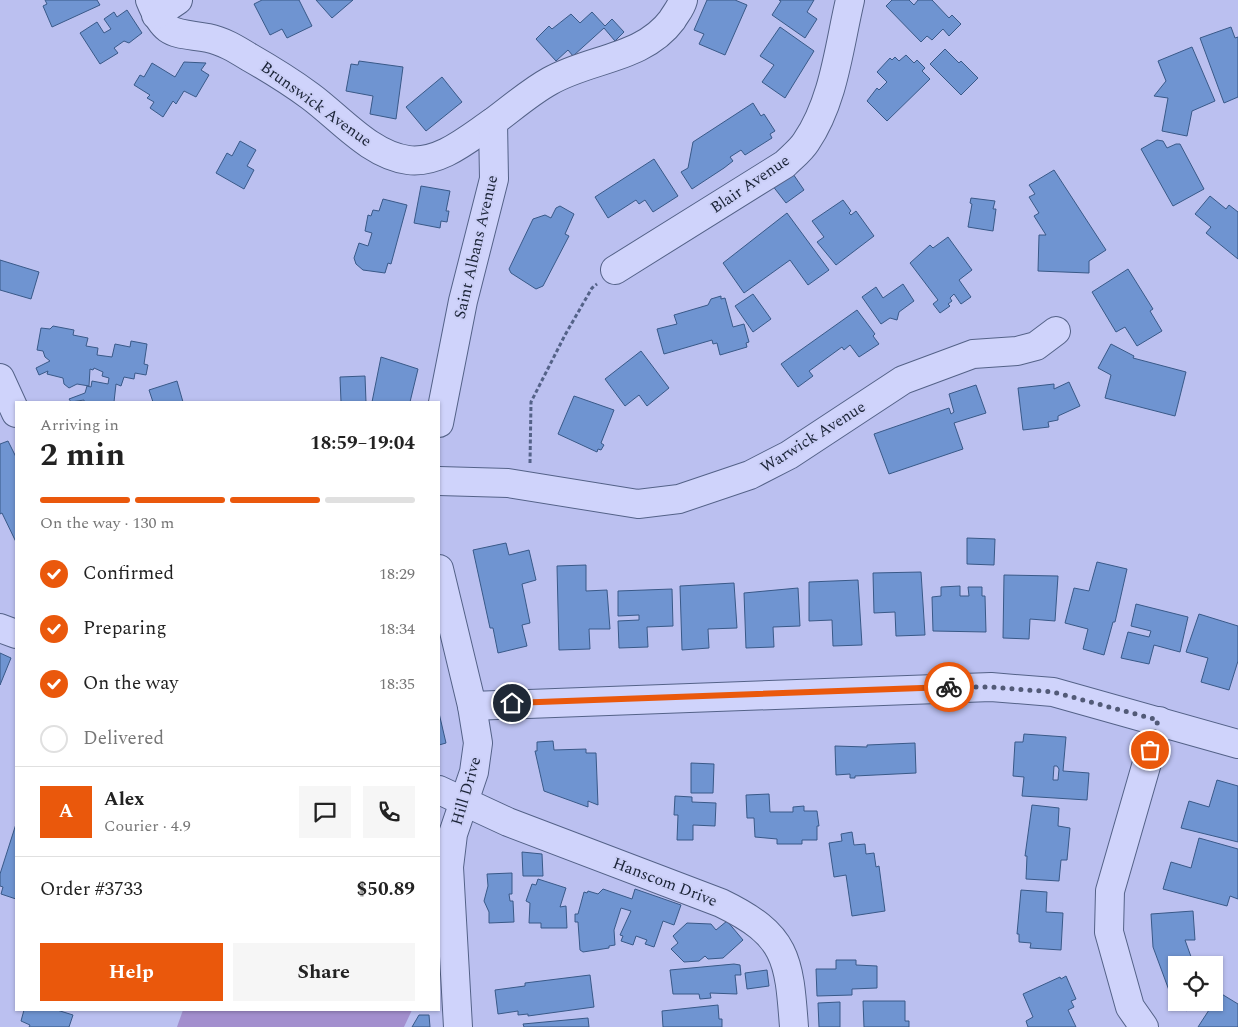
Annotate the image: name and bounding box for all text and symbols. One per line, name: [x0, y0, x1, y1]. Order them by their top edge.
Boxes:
street label: Brunswick Avenue: [255, 55, 377, 153]
street label: Blair Avenue: [706, 149, 794, 219]
street label: Saint Albans Avenue: [448, 173, 504, 321]
street label: Warwick Avenue: [756, 395, 870, 479]
text: Arriving in: [40, 413, 119, 437]
text: 18:59–19:04: [310, 429, 415, 458]
text: 2 min: [40, 431, 125, 480]
text: On the way · 130 m: [40, 511, 174, 535]
text: Confirmed: [83, 559, 174, 588]
icon: check: [40, 560, 68, 588]
text: 18:29: [379, 562, 415, 586]
text: Preparing: [83, 614, 167, 643]
icon: check: [40, 615, 68, 643]
text: 18:34: [379, 617, 415, 641]
courier: [924, 662, 974, 712]
text: On the way: [83, 669, 179, 698]
icon: check: [40, 670, 68, 698]
text: 18:35: [379, 672, 415, 696]
icon: bike: [935, 673, 963, 701]
pin: [491, 682, 533, 724]
icon: home: [498, 689, 526, 717]
text: Delivered: [83, 724, 164, 753]
pin: [1129, 729, 1171, 771]
icon: bag: [1136, 736, 1164, 764]
street label: Hill Drive: [445, 754, 487, 828]
text: Alex: [104, 785, 145, 814]
button: chat: [299, 786, 351, 838]
button: phone: [363, 786, 415, 838]
text: A: [59, 797, 73, 826]
text: Courier · 4.9: [104, 814, 191, 838]
street label: Hanscom Drive: [609, 851, 721, 913]
text: Order #3733: [40, 875, 143, 904]
text: $50.89: [357, 875, 415, 904]
button: Help: [40, 943, 223, 1001]
button: Share: [233, 943, 415, 1001]
map controls: [1168, 956, 1223, 1011]
button: locate: [1168, 956, 1223, 1011]

